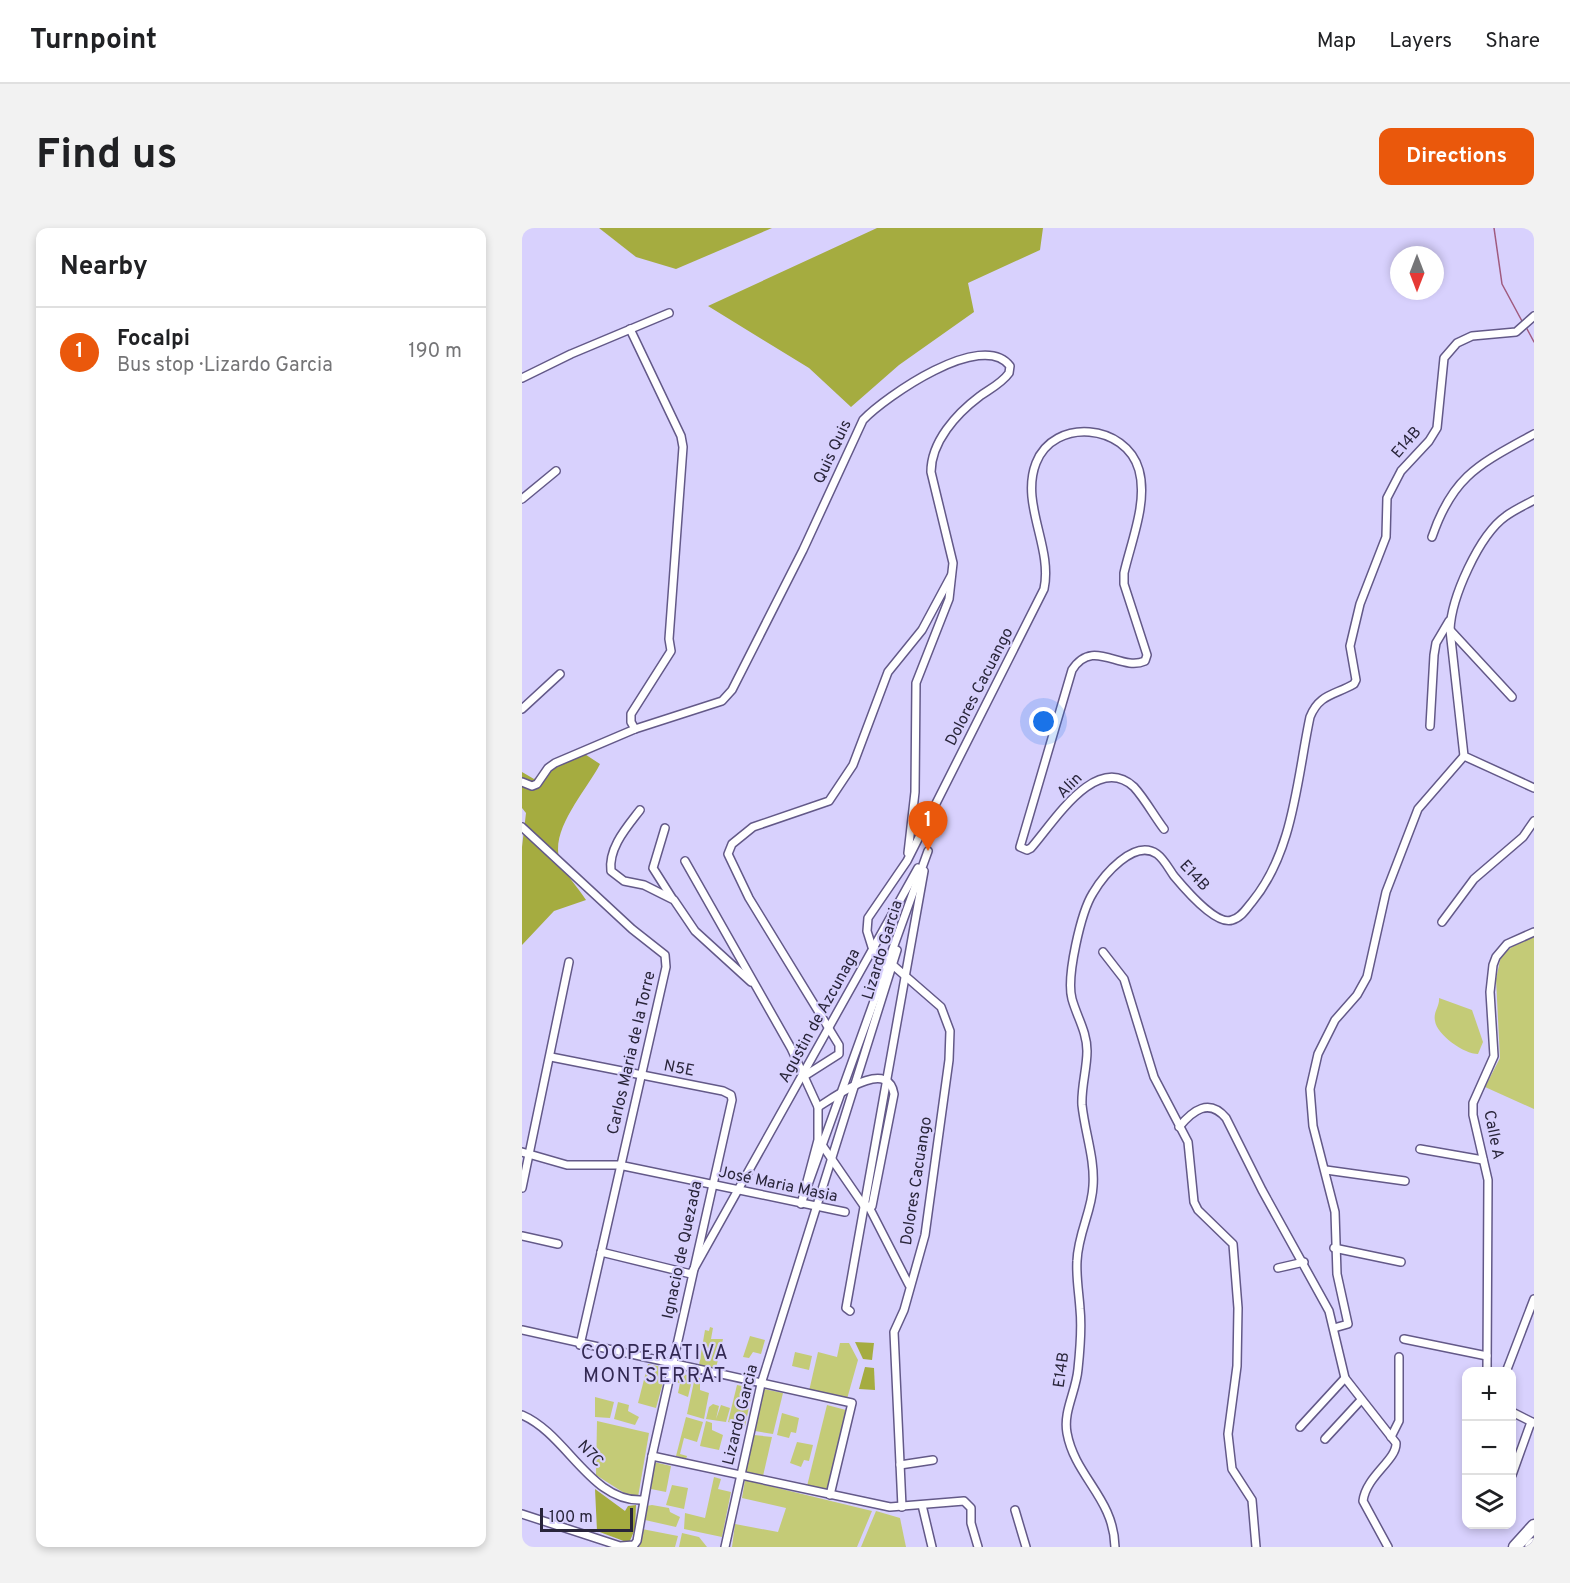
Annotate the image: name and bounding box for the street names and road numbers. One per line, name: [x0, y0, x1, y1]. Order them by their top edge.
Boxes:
street label: Quis Quis: [810, 417, 856, 487]
street label: E14B: [1388, 423, 1426, 463]
street label: Dolores Cacuango: [942, 625, 1018, 749]
street label: Alin: [1053, 769, 1087, 803]
street label: E14B: [1175, 856, 1213, 896]
street label: Lizardo Garcia: [858, 898, 908, 1002]
street label: Agustin de Azcunaga: [775, 945, 865, 1087]
street label: Carlos Maria de la Torre: [603, 969, 661, 1137]
street label: N5E: [662, 1056, 696, 1082]
street label: Calle A: [1478, 1109, 1508, 1161]
street label: Dolores Cacuango: [897, 1115, 937, 1247]
street label: José Maria Masia: [717, 1163, 839, 1207]
street label: Ignacio de Quezada: [659, 1179, 707, 1321]
street label: E14B: [1050, 1351, 1074, 1389]
street label: Lizardo Garcia: [719, 1363, 763, 1467]
street label: N7C: [573, 1436, 607, 1472]

